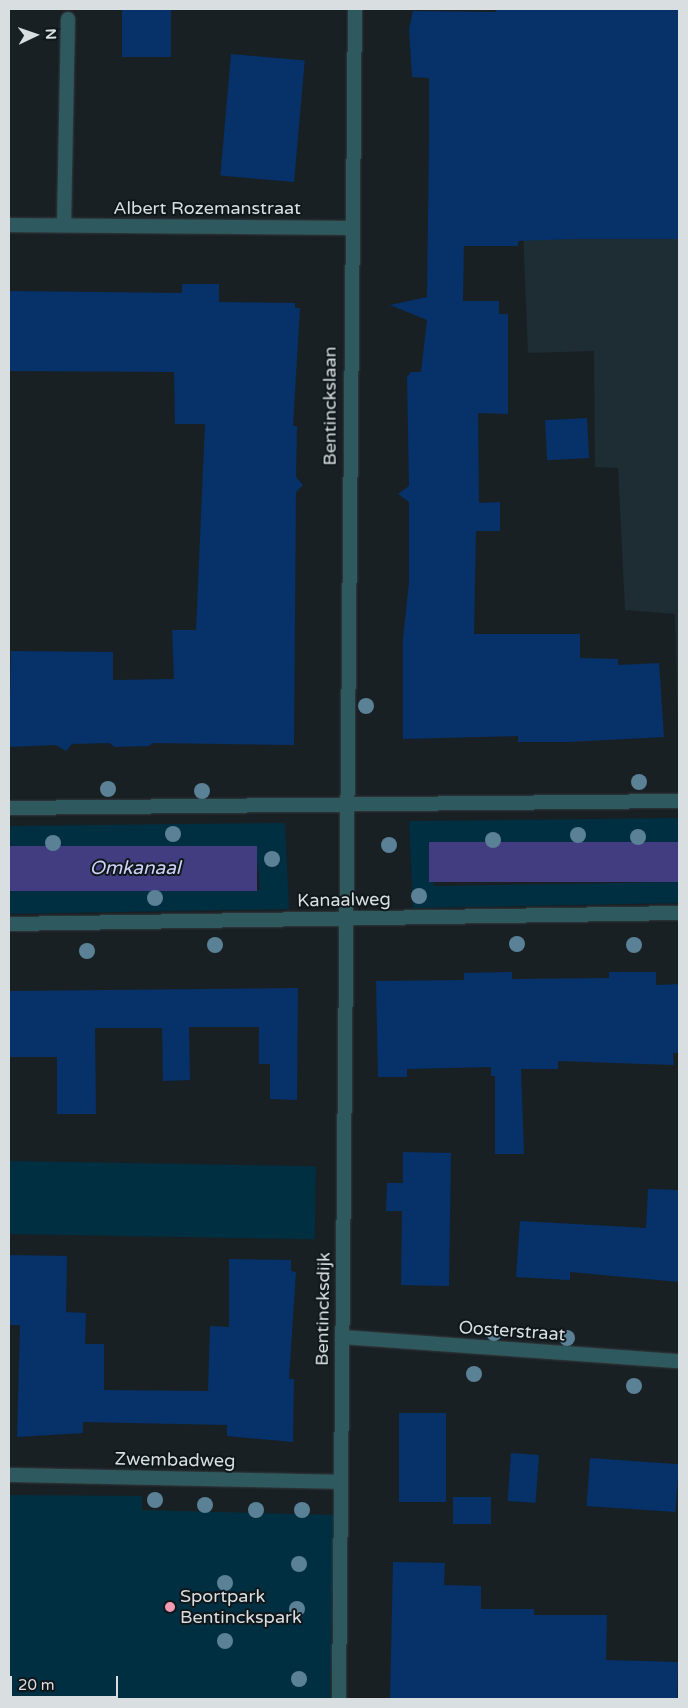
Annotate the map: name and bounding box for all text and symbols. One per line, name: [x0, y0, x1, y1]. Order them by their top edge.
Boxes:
north arrow: [10, 10, 60, 60]
text: N: [42, 28, 59, 40]
street label: Albert Rozemanstraat: [113, 197, 301, 219]
street label: Bentinckslaan: [319, 346, 341, 466]
water label: Omkanaal: [89, 858, 181, 880]
street label: Kanaalweg: [297, 888, 391, 912]
street label: Bentincksdijk: [311, 1252, 335, 1366]
street label: Oosterstraat: [458, 1316, 566, 1346]
street label: Zwembadweg: [114, 1448, 236, 1472]
place label: Sportpark Bentinckspark: [180, 1586, 302, 1628]
marker: Sportpark Bentinckspark: [164, 1601, 176, 1613]
scale bar: [12, 1666, 120, 1698]
text: 20 m: [18, 1676, 55, 1694]

